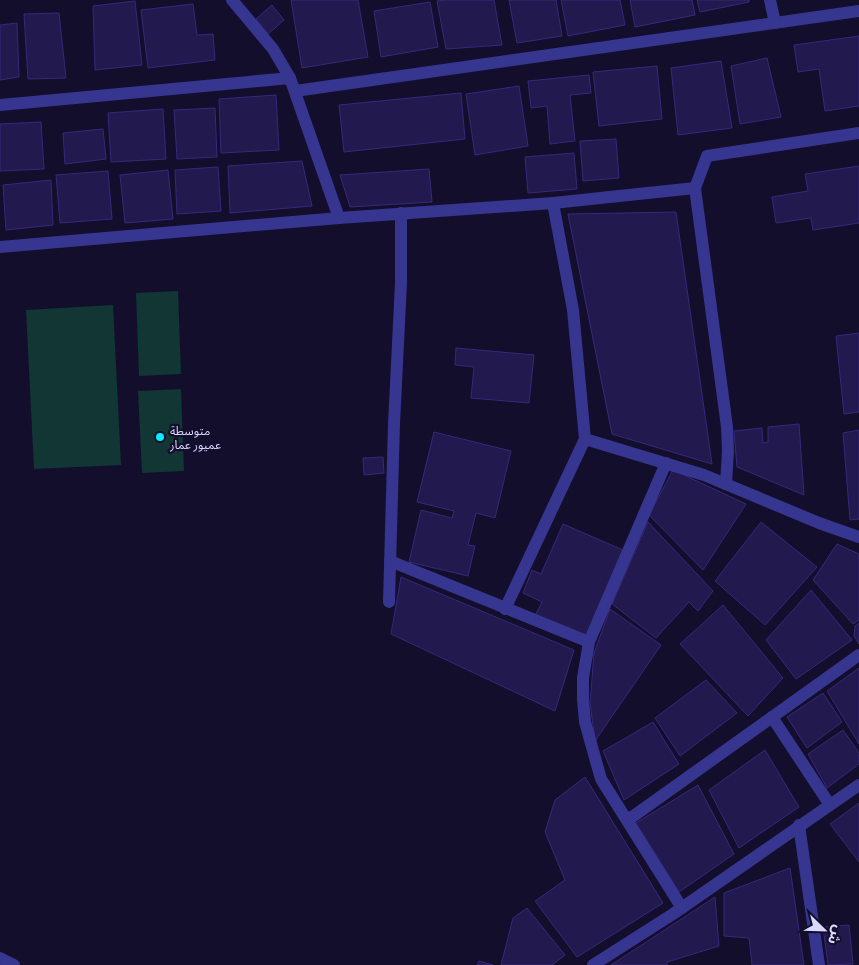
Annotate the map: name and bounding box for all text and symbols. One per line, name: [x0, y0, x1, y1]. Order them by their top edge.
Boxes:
place label: متوسطة عميور عمار: [169, 421, 221, 454]
marker: متوسطة عميور عمار: [154, 431, 166, 443]
north arrow: [799, 905, 849, 955]
text: ش: [823, 922, 850, 948]

